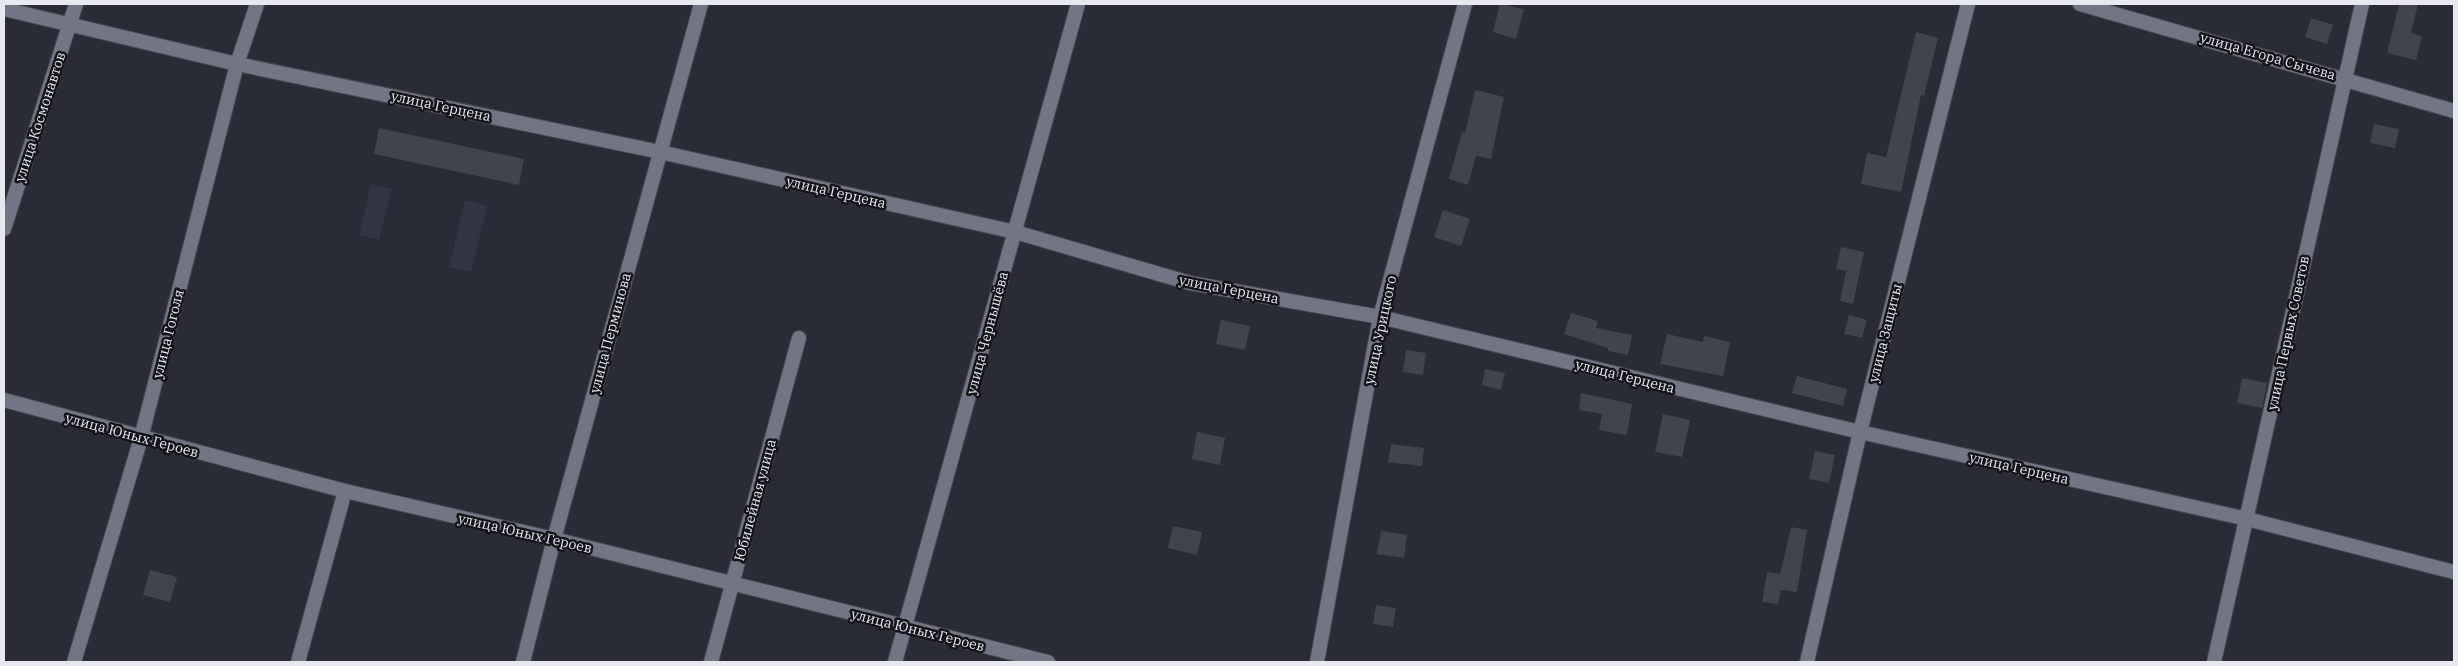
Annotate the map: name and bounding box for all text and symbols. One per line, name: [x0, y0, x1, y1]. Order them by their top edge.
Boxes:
street label: улица Егора Сычева: [2198, 28, 2338, 84]
street label: улица Космонавтов: [11, 50, 70, 184]
street label: улица Герцена: [389, 87, 493, 125]
street label: улица Герцена: [785, 172, 888, 212]
street label: улица Первых Советов: [2263, 254, 2313, 412]
street label: улица Чернышёва: [962, 269, 1012, 396]
street label: улица Перминова: [585, 270, 635, 395]
street label: улица Герцена: [1177, 270, 1281, 308]
street label: улица Урицкого: [1360, 274, 1400, 386]
street label: улица Защиты: [1864, 282, 1906, 384]
street label: улица Гоголя: [148, 288, 188, 380]
street label: улица Герцена: [1574, 355, 1677, 397]
street label: улица Юных Героев: [64, 409, 201, 461]
street label: Юбилейная улица: [730, 437, 780, 563]
street label: улица Герцена: [1968, 448, 2071, 488]
street label: улица Юных Героев: [456, 509, 594, 557]
street label: улица Юных Героев: [849, 605, 987, 655]

